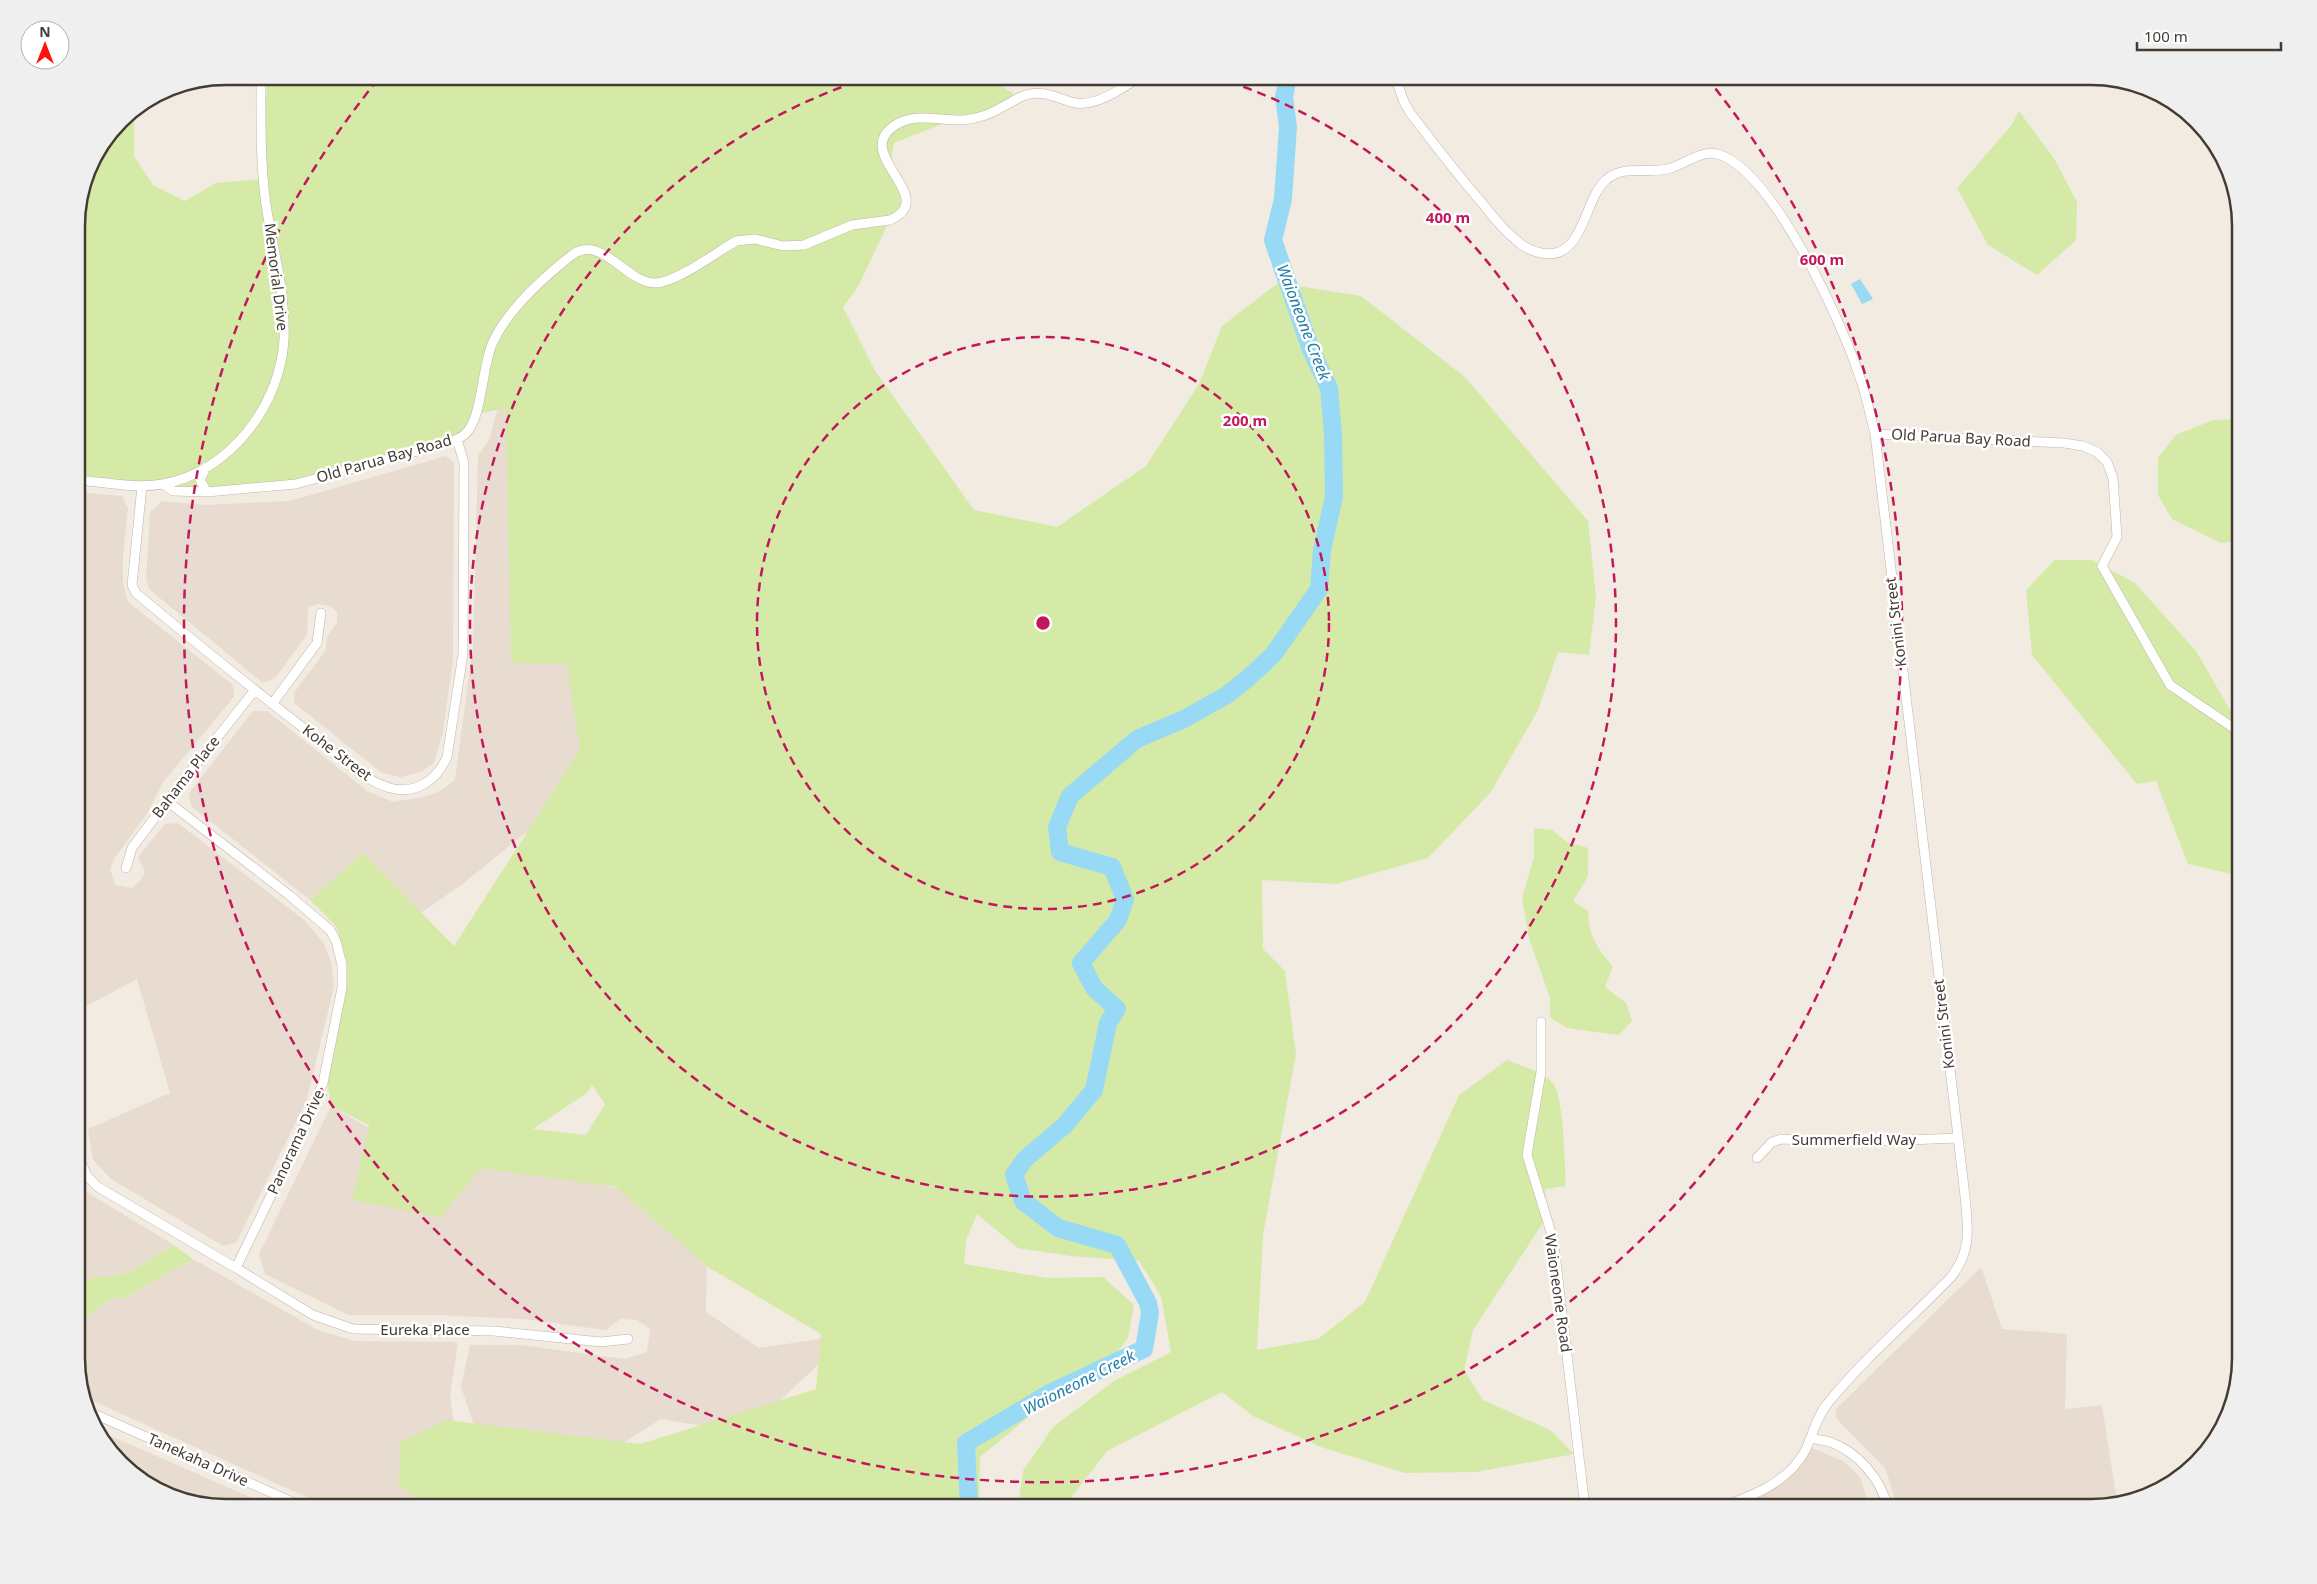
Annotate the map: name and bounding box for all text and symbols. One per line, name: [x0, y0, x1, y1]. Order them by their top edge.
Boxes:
north arrow: [20, 20, 70, 70]
scale bar: [2137, 20, 2281, 52]
text: N: [39, 22, 51, 41]
text: 100 m: [2144, 26, 2188, 46]
text: 400 m: [1426, 207, 1470, 227]
street label: Memorial Drive: [260, 222, 294, 332]
text: 600 m: [1800, 249, 1844, 269]
water label: Waioneone Creek: [1272, 261, 1337, 384]
text: 200 m: [1223, 410, 1267, 430]
street label: Old Parua Bay Road: [1891, 423, 2031, 451]
street label: Old Parua Bay Road: [314, 429, 454, 487]
street label: Konini Street: [1880, 575, 1910, 668]
centre of rings: [1034, 614, 1052, 632]
street label: Kohe Street: [299, 720, 377, 785]
street label: Bahama Place: [147, 731, 224, 822]
street label: Konini Street: [1928, 977, 1958, 1070]
street label: Panorama Drive: [262, 1086, 328, 1197]
street label: Summerfield Way: [1792, 1129, 1917, 1149]
street label: Waioneone Road: [1541, 1232, 1577, 1353]
street label: Eureka Place: [380, 1319, 470, 1339]
water label: Waioneone Creek: [1019, 1344, 1140, 1420]
street label: Tanekaha Drive: [145, 1428, 252, 1490]

